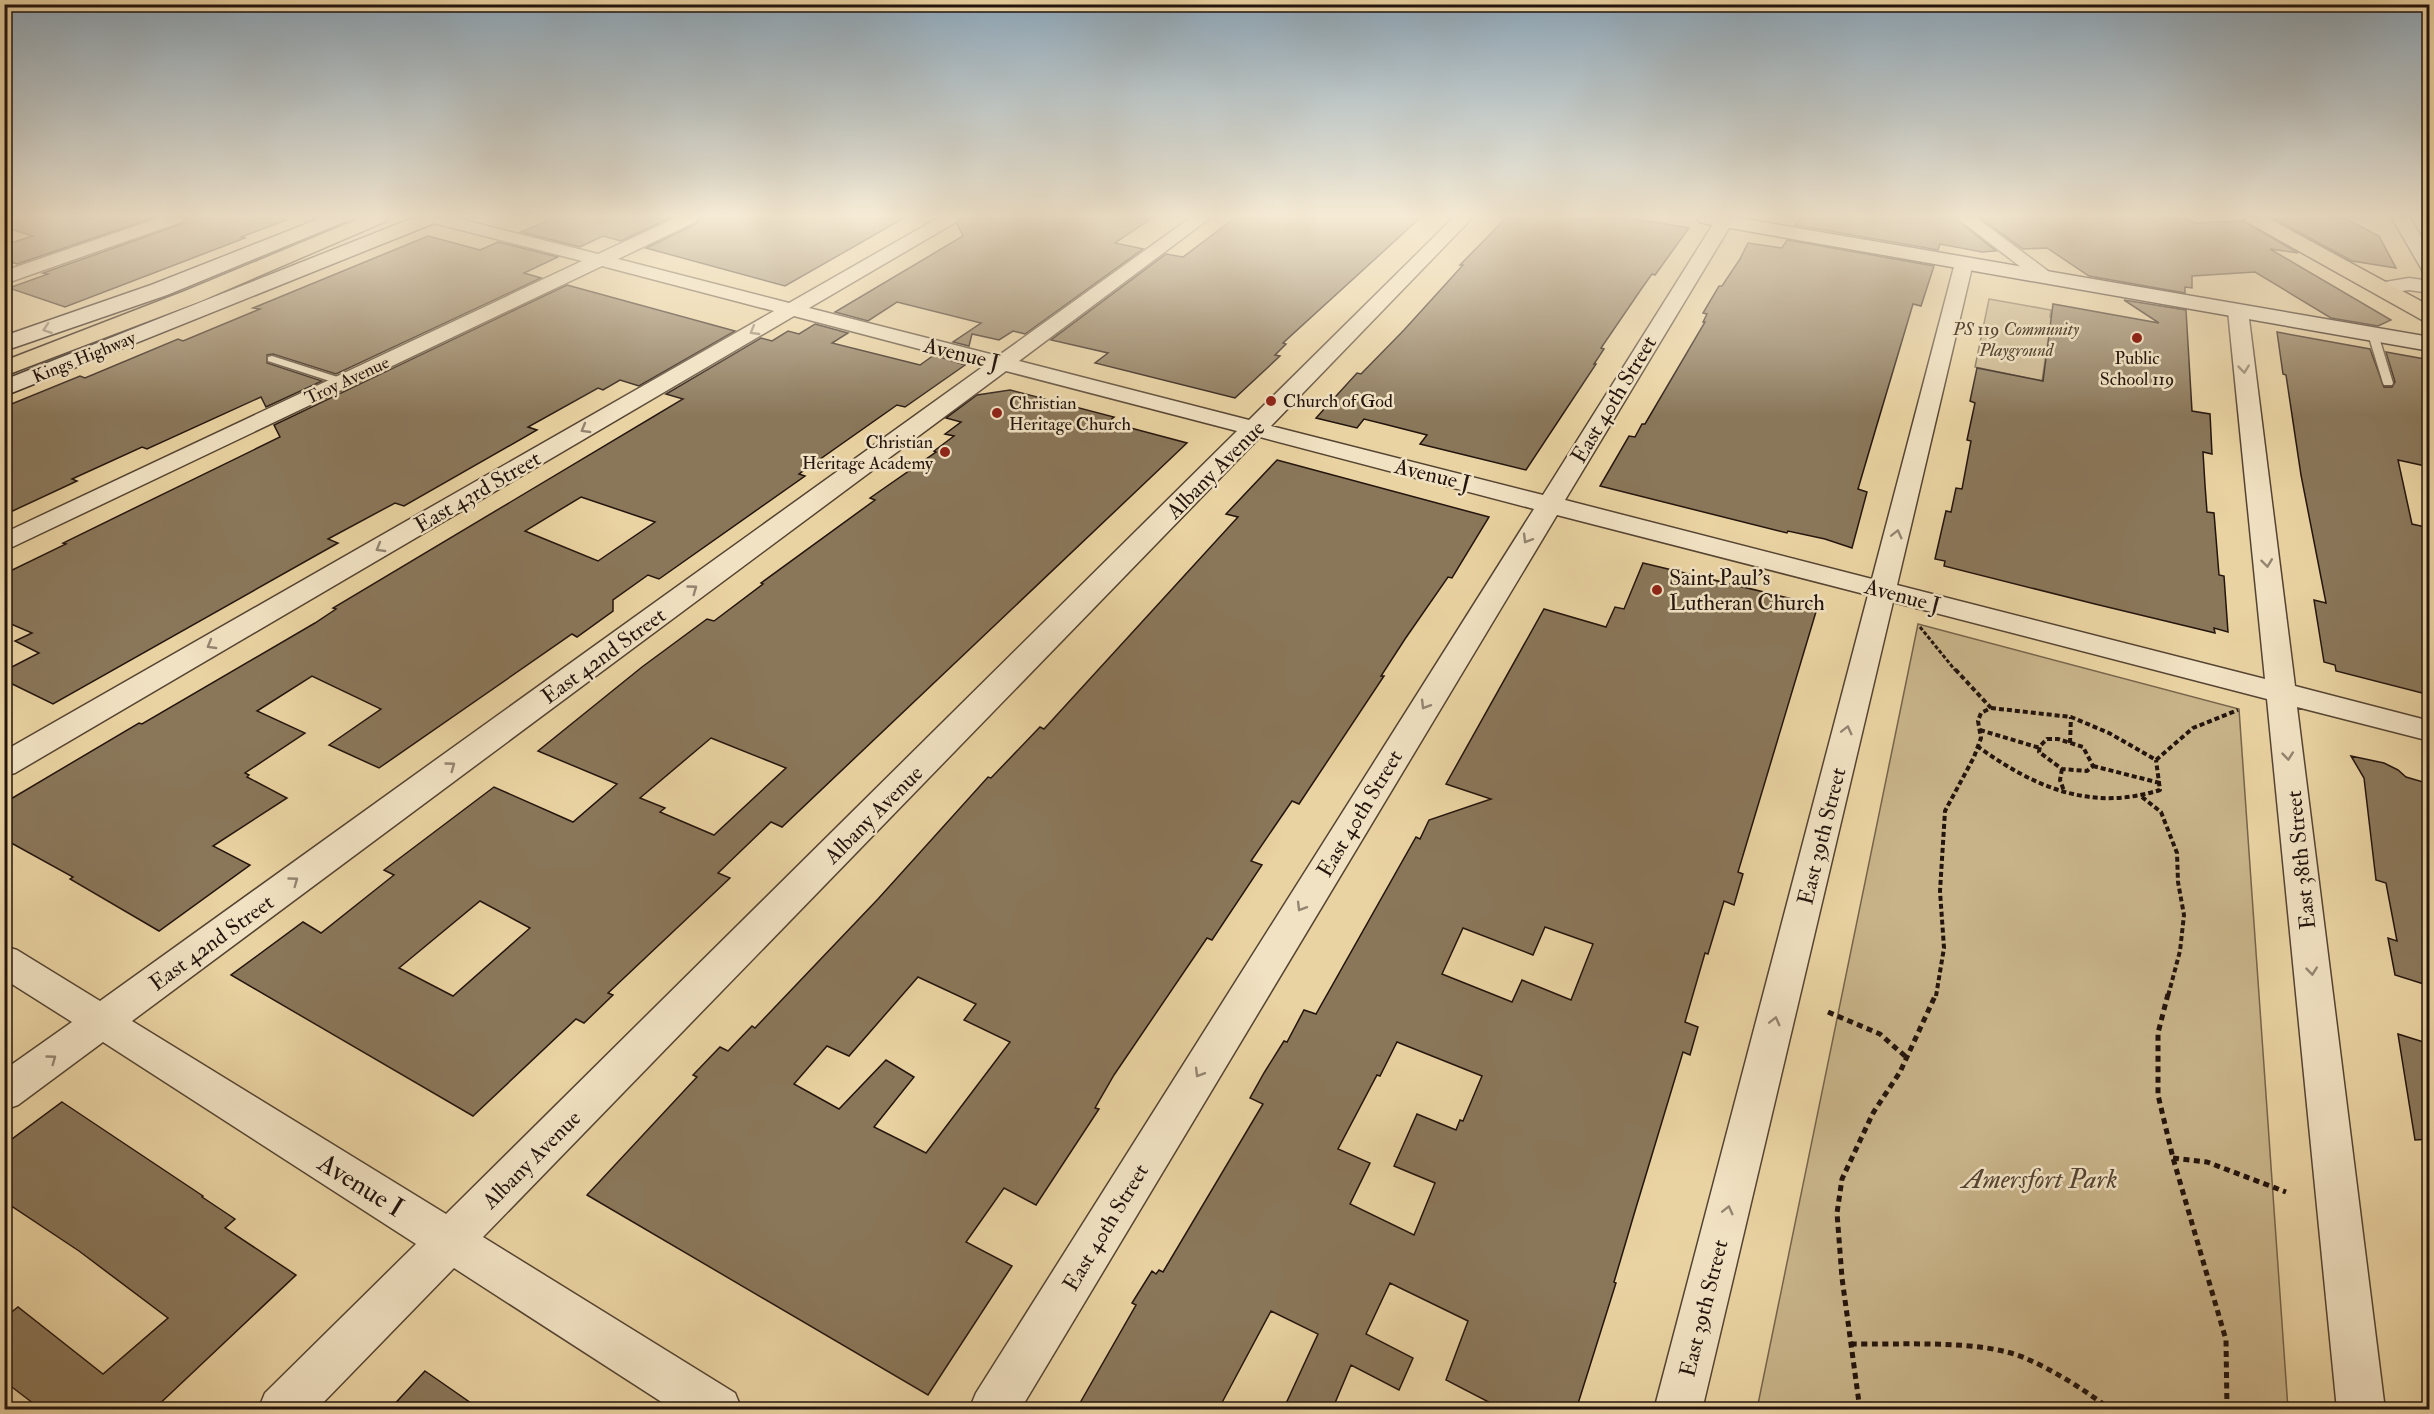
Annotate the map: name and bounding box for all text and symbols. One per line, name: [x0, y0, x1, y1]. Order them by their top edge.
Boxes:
park label: PS 119 Community Playground: [1952, 318, 2080, 362]
one-way arrow: [42, 321, 53, 334]
one-way arrow: [750, 324, 760, 336]
street label: Kings Highway: [29, 326, 140, 389]
street label: Avenue J: [920, 331, 1003, 377]
street label: East 40th Street: [1565, 331, 1663, 468]
marker: Public School 119: [2130, 331, 2144, 345]
place label: Public School 119: [2100, 347, 2174, 391]
street label: Troy Avenue: [301, 351, 393, 410]
one-way arrow: [2238, 364, 2250, 373]
place label: Church of God: [1283, 390, 1393, 413]
place label: Christian Heritage Church: [1009, 392, 1132, 436]
marker: Church of God: [1264, 394, 1278, 408]
marker: Christian Heritage Church: [990, 406, 1004, 420]
street label: Albany Avenue: [1160, 414, 1271, 526]
one-way arrow: [581, 422, 591, 433]
place label: Christian Heritage Academy: [802, 431, 934, 475]
street label: East 43rd Street: [409, 444, 546, 539]
marker: Christian Heritage Academy: [938, 445, 952, 459]
street label: Avenue J: [1391, 452, 1474, 498]
one-way arrow: [1889, 529, 1902, 539]
one-way arrow: [1522, 533, 1534, 543]
one-way arrow: [376, 540, 386, 552]
one-way arrow: [2260, 558, 2272, 567]
place label: Saint Paul's Lutheran Church: [1669, 564, 1825, 617]
street label: Avenue J: [1861, 572, 1944, 619]
marker: Saint Paul's Lutheran Church: [1650, 583, 1664, 597]
one-way arrow: [687, 585, 698, 596]
street label: East 42nd Street: [536, 601, 671, 710]
one-way arrow: [207, 638, 217, 650]
one-way arrow: [1420, 699, 1432, 709]
one-way arrow: [1840, 725, 1853, 735]
street label: East 40th Street: [1311, 745, 1409, 882]
one-way arrow: [2281, 752, 2294, 761]
street label: Albany Avenue: [818, 759, 929, 871]
one-way arrow: [445, 763, 456, 774]
street label: East 39th Street: [1791, 765, 1853, 908]
street label: East 38th Street: [2280, 789, 2322, 931]
one-way arrow: [287, 878, 298, 889]
street label: East 42nd Street: [144, 888, 279, 997]
one-way arrow: [1297, 901, 1309, 911]
one-way arrow: [2305, 966, 2318, 976]
one-way arrow: [1767, 1016, 1780, 1026]
one-way arrow: [45, 1055, 56, 1066]
one-way arrow: [1195, 1067, 1207, 1077]
street label: Albany Avenue: [476, 1104, 587, 1216]
street label: Avenue I: [311, 1146, 410, 1225]
street label: East 40th Street: [1057, 1159, 1155, 1296]
park label: Amersfort Park: [1959, 1163, 2118, 1196]
one-way arrow: [1720, 1205, 1733, 1215]
street label: East 39th Street: [1673, 1237, 1735, 1380]

